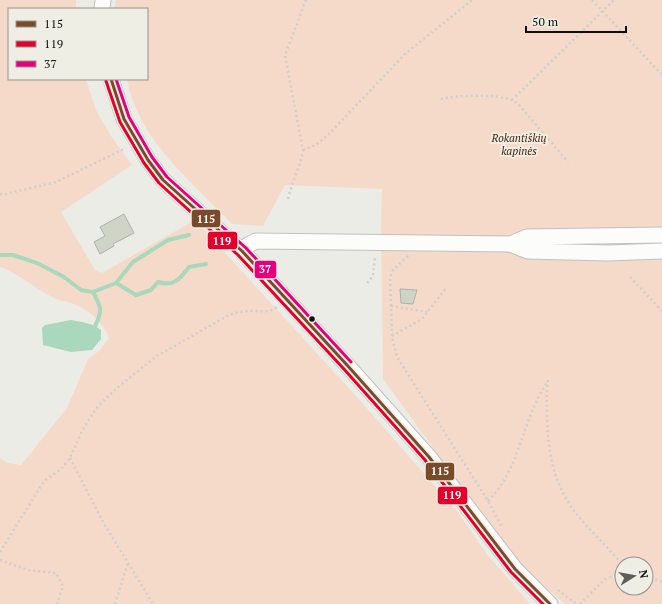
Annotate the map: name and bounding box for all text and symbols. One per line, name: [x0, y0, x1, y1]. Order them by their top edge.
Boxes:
legend: [8, 8, 148, 80]
scale bar: [526, 8, 626, 34]
text: 50 m: [532, 14, 559, 29]
text: 115: [44, 16, 63, 31]
text: 119: [44, 36, 63, 51]
text: 37: [44, 56, 57, 71]
park label: Rokantiškių kapinės: [490, 131, 547, 158]
line badge: 115: [191, 209, 221, 228]
text: 115: [197, 212, 215, 226]
line badge: 119: [207, 231, 238, 250]
text: 119: [213, 234, 231, 248]
line badge: 37: [254, 260, 277, 279]
text: 37: [259, 262, 271, 276]
unlabelled marker: [307, 314, 317, 324]
line badge: 115: [425, 462, 455, 481]
text: 115: [431, 464, 449, 478]
line badge: 119: [437, 486, 468, 505]
text: 119: [443, 488, 461, 502]
north arrow: [614, 556, 654, 596]
text: N: [636, 569, 652, 580]

